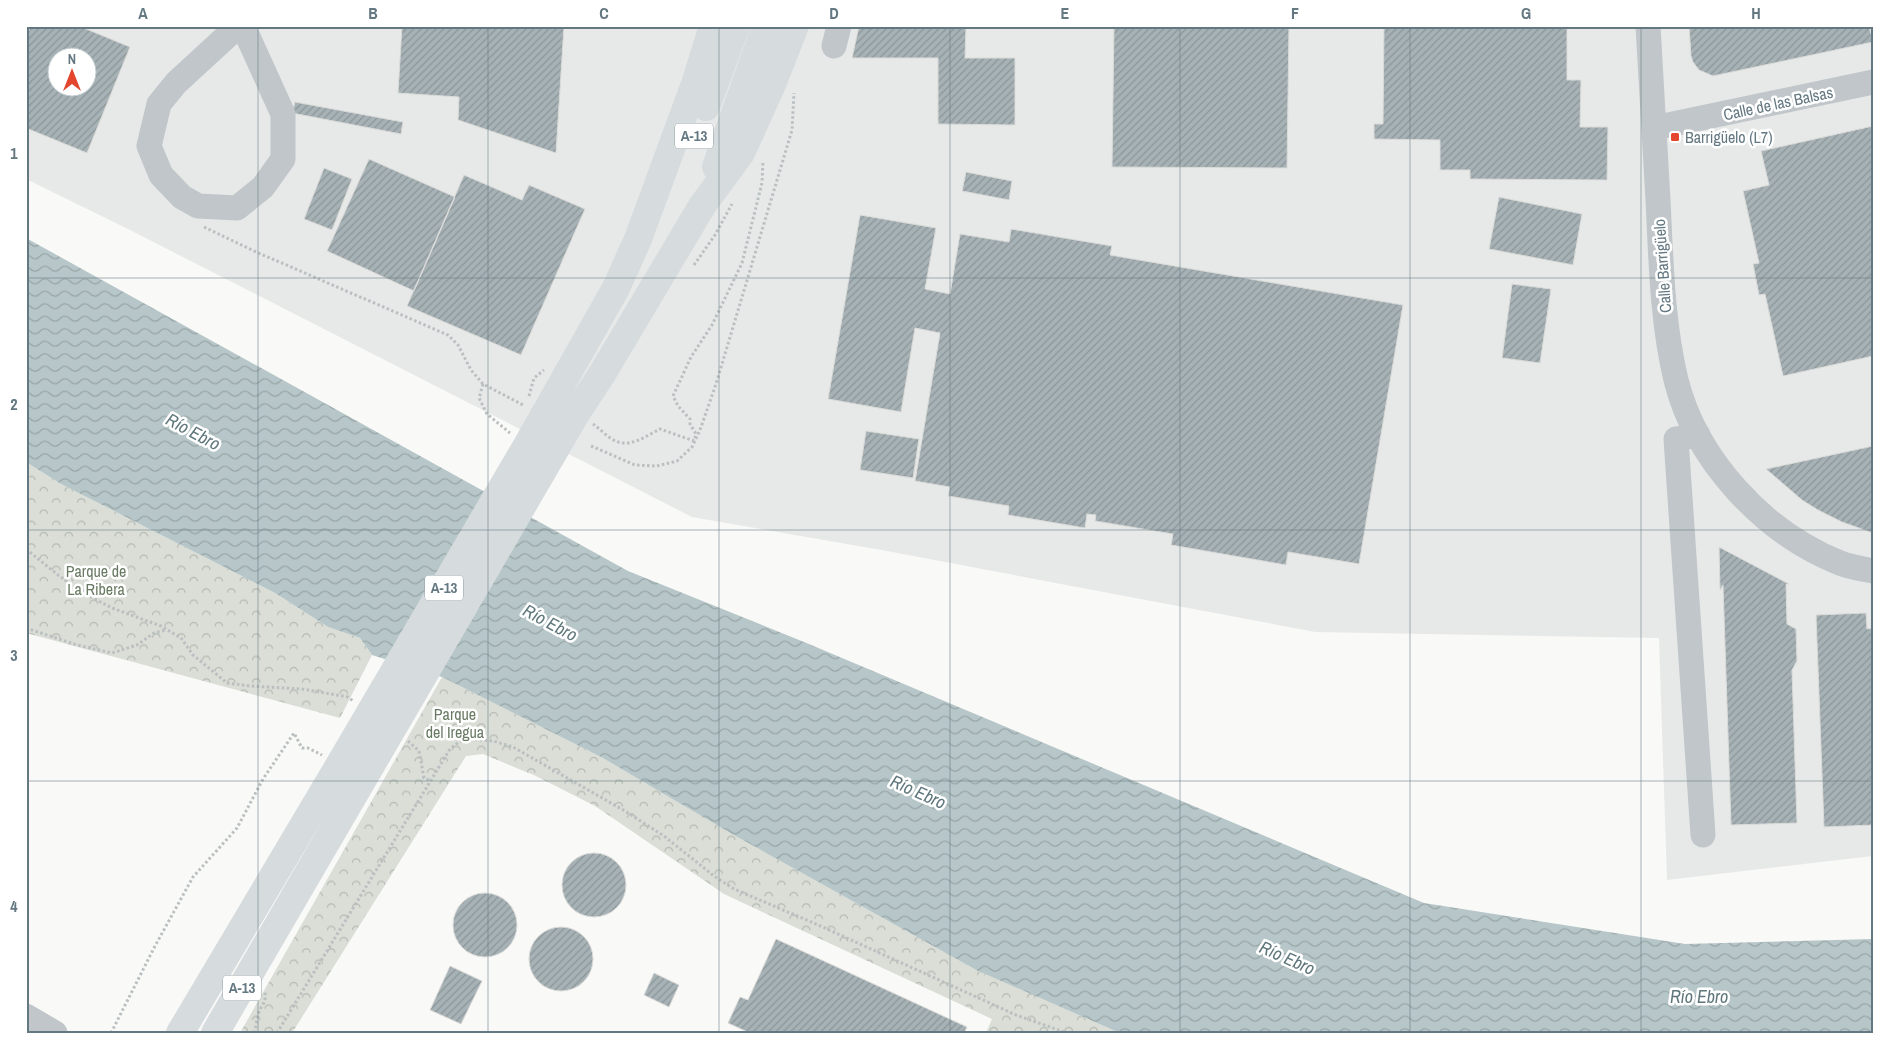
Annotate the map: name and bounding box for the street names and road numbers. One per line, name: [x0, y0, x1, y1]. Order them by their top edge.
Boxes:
street label: Calle de las Balsas: [1721, 81, 1835, 125]
road number: A-13: [675, 124, 713, 148]
street label: Calle Barrigüelo: [1648, 218, 1676, 314]
road number: A-13: [425, 576, 463, 600]
road number: A-13: [223, 976, 261, 1000]

